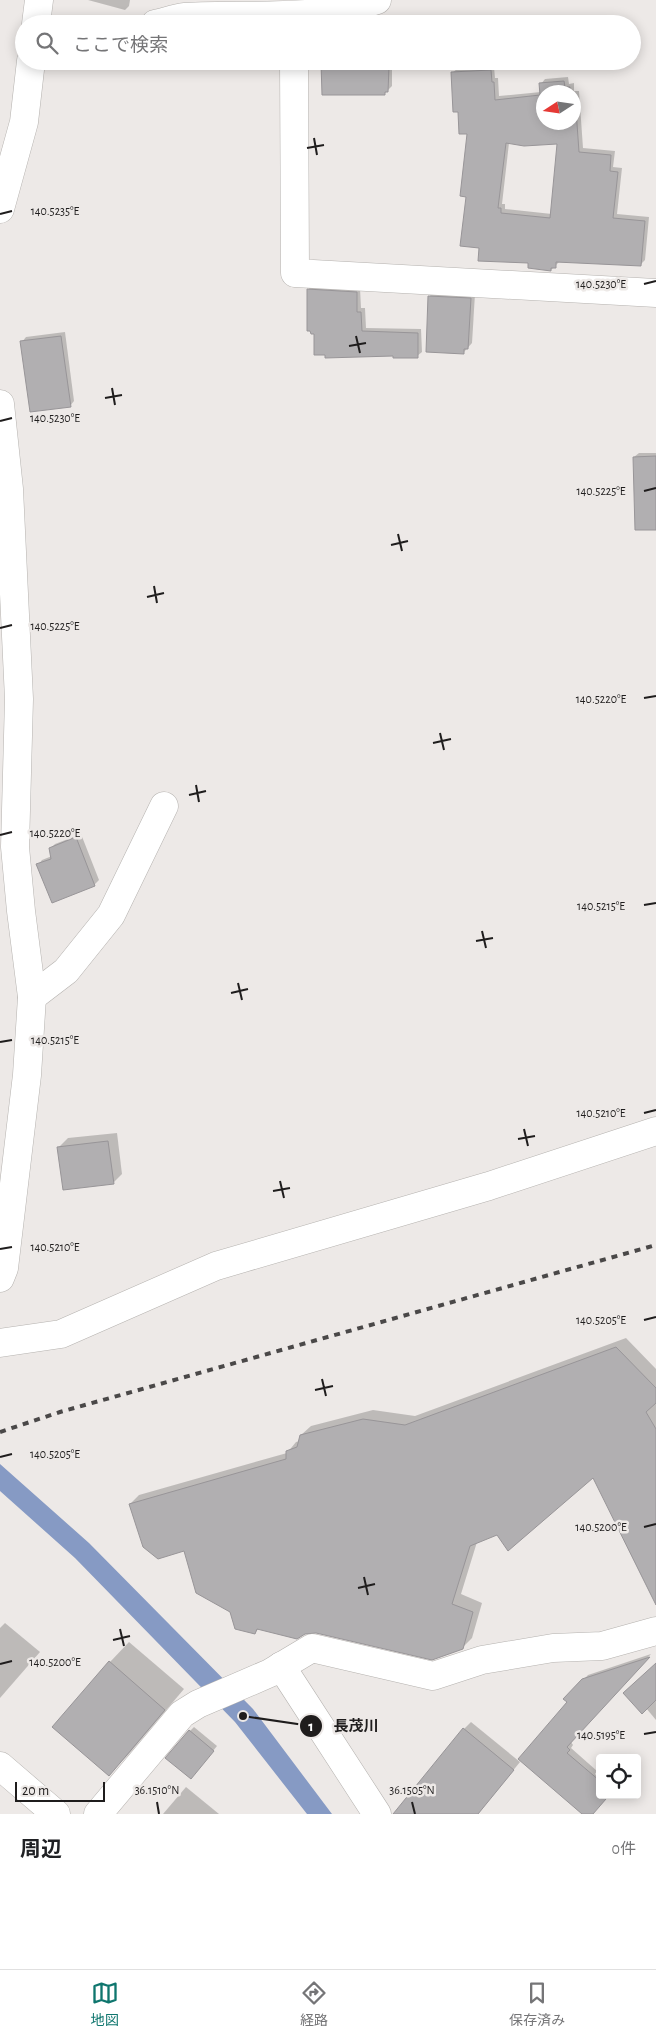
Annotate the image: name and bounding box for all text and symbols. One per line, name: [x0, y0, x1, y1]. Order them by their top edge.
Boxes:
search box: [15, 15, 641, 70]
icon: search: [33, 29, 61, 57]
text: ここで検索: [73, 36, 168, 55]
north arrow: [536, 85, 581, 130]
text: 140.5235°E: [31, 205, 80, 217]
text: 140.5230°E: [576, 278, 626, 290]
text: 140.5230°E: [30, 412, 80, 424]
text: 140.5225°E: [576, 485, 626, 497]
text: 140.5225°E: [30, 620, 80, 632]
text: 140.5220°E: [576, 693, 626, 705]
text: 140.5220°E: [30, 827, 80, 839]
text: 140.5215°E: [577, 900, 625, 912]
text: 140.5215°E: [31, 1034, 79, 1046]
text: 140.5210°E: [576, 1107, 626, 1119]
text: 140.5210°E: [30, 1241, 80, 1253]
text: 140.5205°E: [576, 1314, 626, 1326]
text: 140.5205°E: [30, 1448, 80, 1460]
text: 140.5200°E: [575, 1521, 627, 1533]
text: 140.5200°E: [29, 1656, 81, 1668]
callout: 長茂川: [299, 1711, 389, 1741]
text: 長茂川: [333, 1718, 379, 1734]
text: 1: [308, 1719, 314, 1734]
text: 140.5195°E: [577, 1729, 625, 1741]
map controls: [596, 1754, 641, 1799]
button: locate: [596, 1754, 641, 1799]
scale bar: [15, 1779, 105, 1802]
text: 20 m: [22, 1784, 49, 1798]
text: 36.1510°N: [135, 1784, 179, 1796]
text: 36.1505°N: [389, 1784, 435, 1796]
text: 周辺: [20, 1839, 62, 1860]
text: 0件: [612, 1841, 636, 1857]
tab: 地図: [91, 1979, 119, 2030]
tab: 経路: [300, 1979, 328, 2030]
tab: 保存済み: [509, 1979, 565, 2030]

